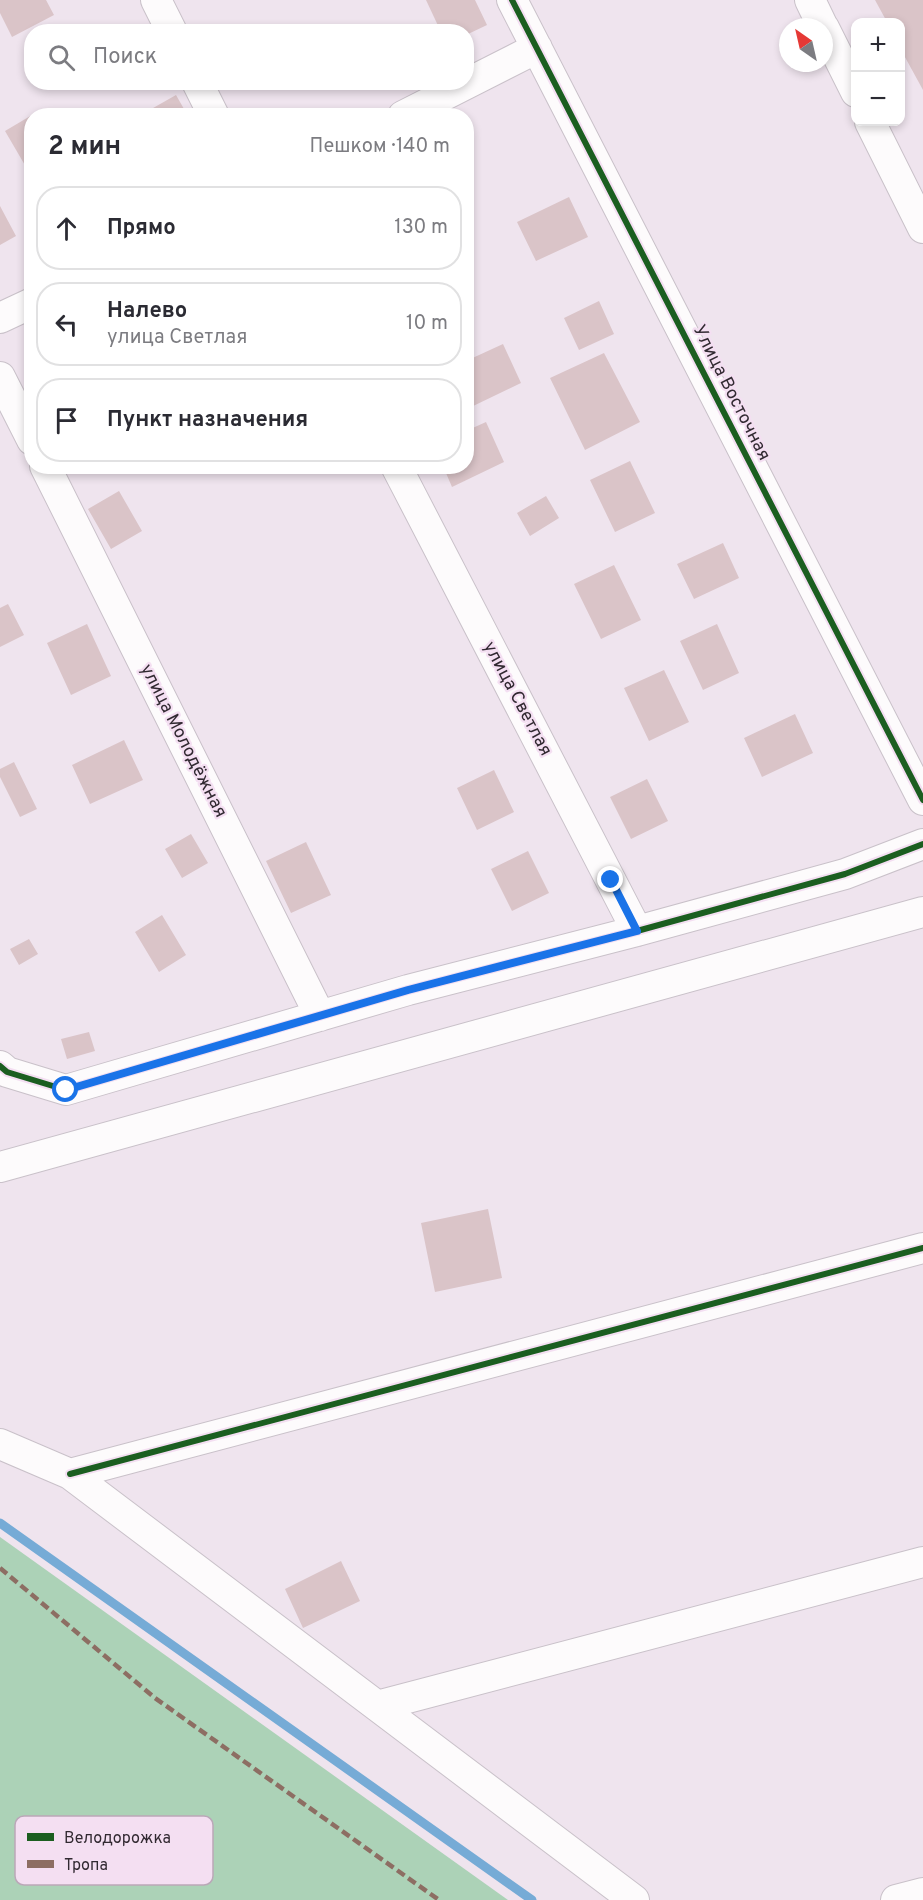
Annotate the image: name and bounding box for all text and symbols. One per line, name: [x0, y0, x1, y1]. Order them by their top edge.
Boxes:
north arrow: [779, 18, 833, 72]
map controls: [851, 18, 905, 126]
button: +: [851, 18, 905, 72]
search box: [24, 24, 474, 90]
icon: search: [45, 41, 78, 74]
text: Поиск: [93, 44, 157, 71]
button: −: [851, 72, 905, 126]
text: 2 мин: [48, 131, 121, 164]
text: Пешком · 140 m: [310, 134, 450, 160]
icon: ahead: [50, 212, 83, 245]
text: Прямо: [107, 215, 176, 242]
text: 130 m: [394, 215, 448, 241]
text: Налево: [107, 298, 187, 325]
icon: left: [50, 308, 83, 341]
text: 10 m: [406, 311, 448, 337]
street label: Улица Восточная: [687, 321, 775, 465]
text: улица Светлая: [107, 325, 247, 351]
icon: arrive: [50, 404, 83, 437]
text: Пункт назначения: [107, 407, 308, 434]
street label: улица Светлая: [477, 638, 557, 760]
street label: улица Молодёжная: [134, 660, 232, 822]
route end: [597, 866, 623, 892]
route start: [52, 1076, 78, 1102]
legend: [15, 1816, 213, 1885]
text: Велодорожка: [64, 1829, 171, 1849]
text: Тропа: [64, 1856, 108, 1876]

